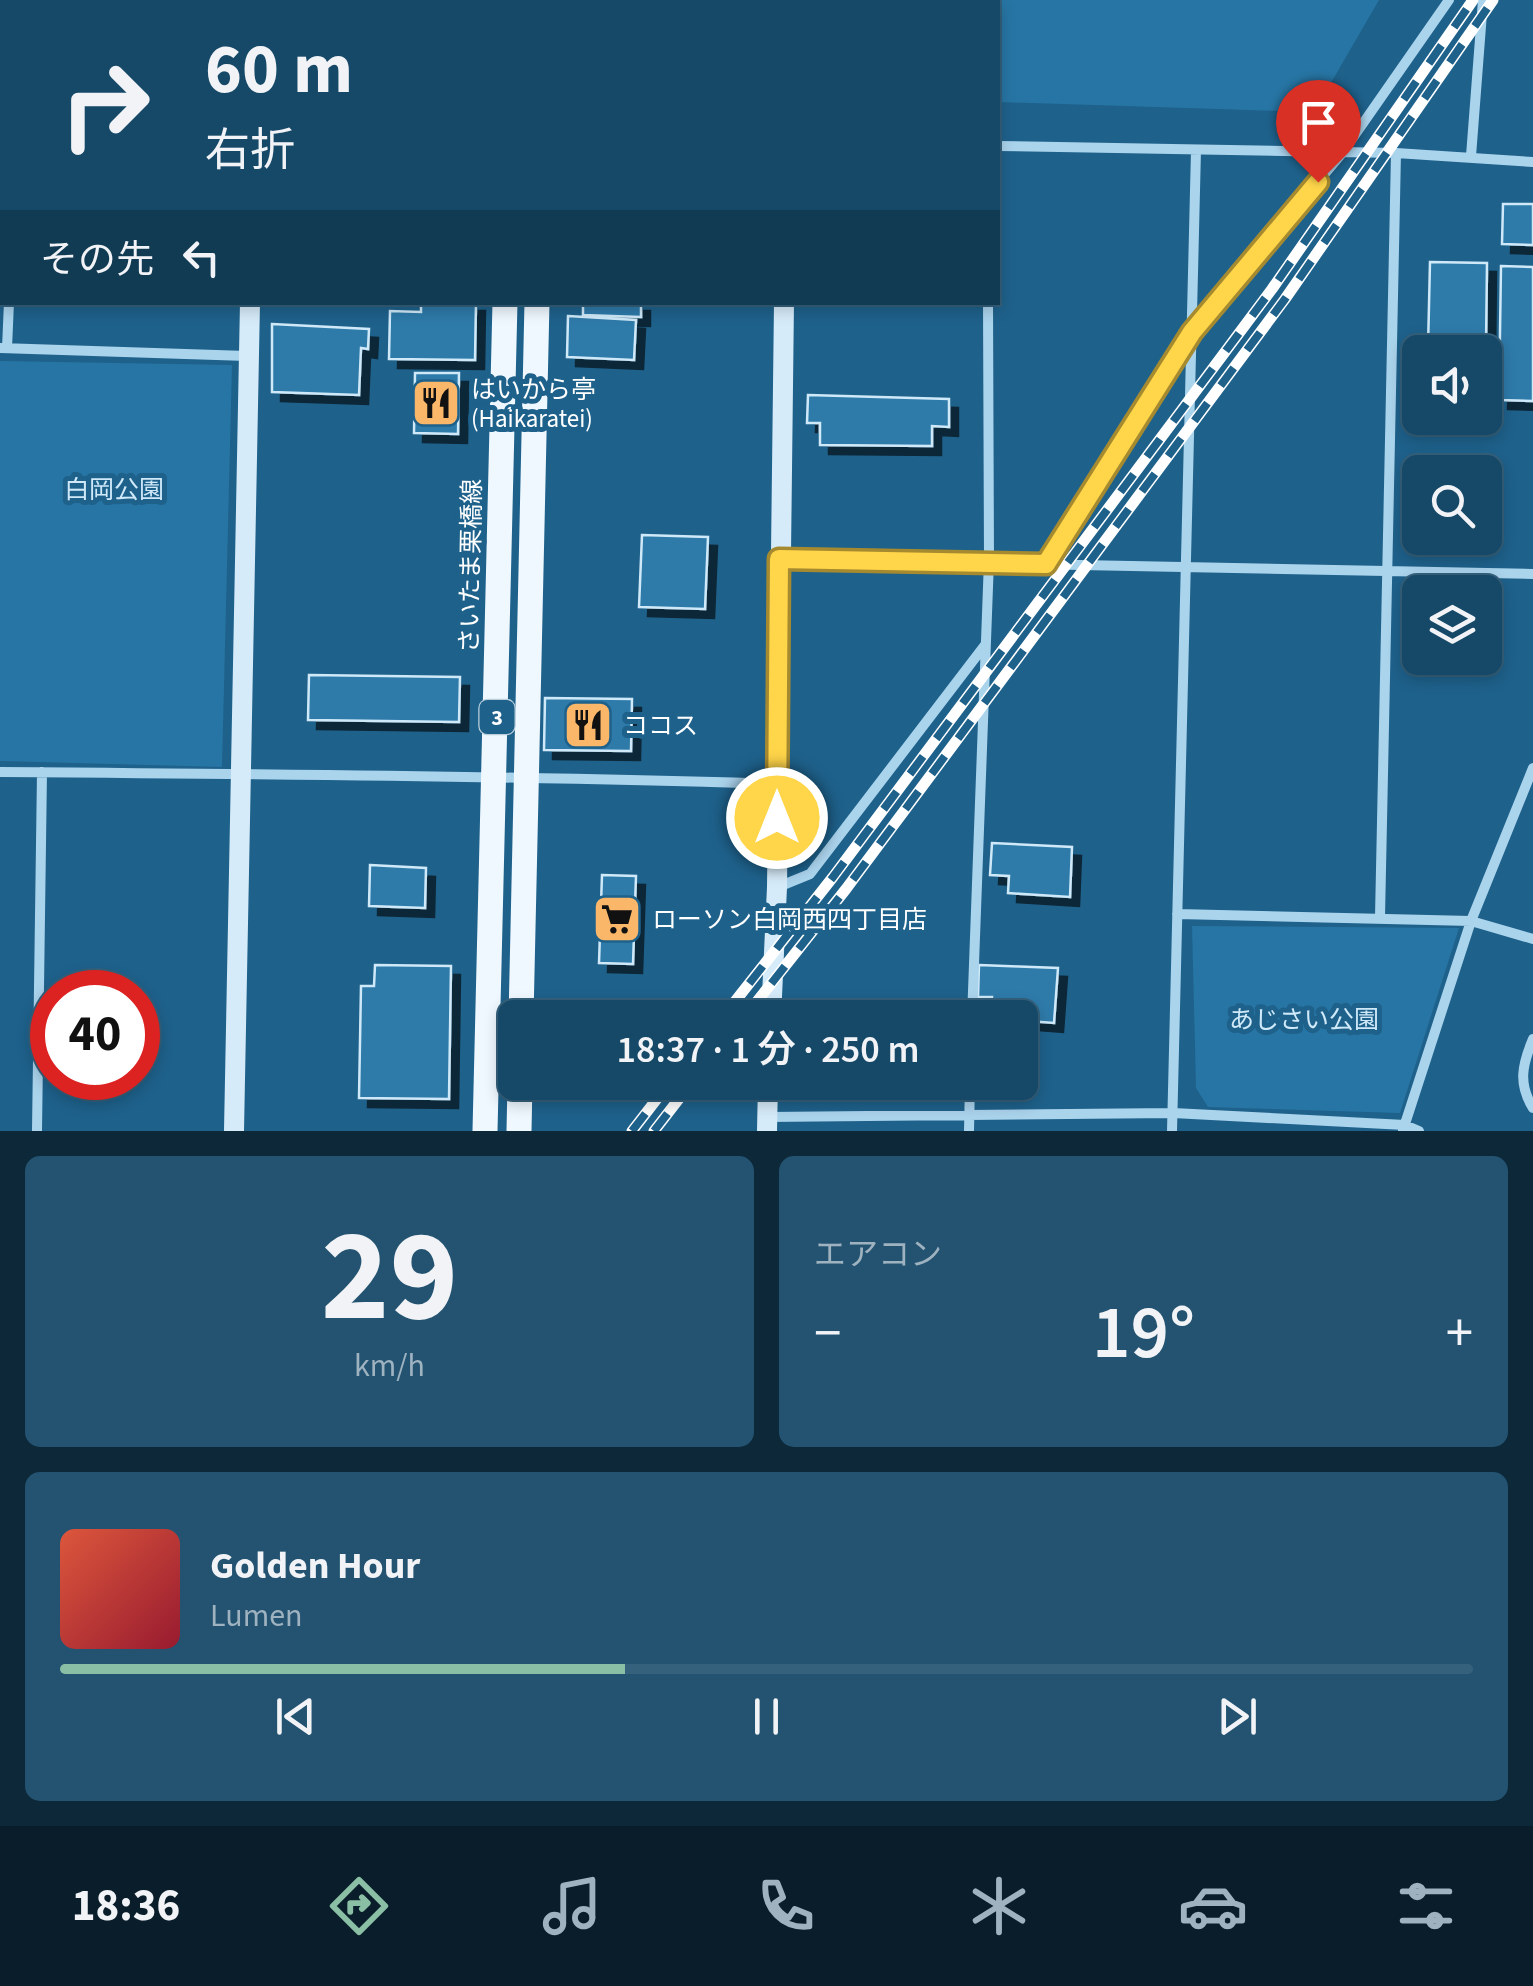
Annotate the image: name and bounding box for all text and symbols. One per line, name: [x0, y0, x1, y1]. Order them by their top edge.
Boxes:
text: 60 m: [205, 20, 353, 120]
icon: right: [40, 40, 170, 170]
pin: [1276, 80, 1361, 183]
icon: arrive: [1291, 95, 1346, 150]
text: 右折: [205, 119, 295, 183]
icon: left: [174, 230, 229, 285]
text: その先: [40, 233, 154, 287]
map controls: [1402, 335, 1502, 675]
button: sound: [1402, 335, 1502, 435]
place label: はいから亭 (Haikaratei): [471, 372, 596, 437]
restaurant icon: はいから亭 (Haikaratei): [410, 377, 462, 429]
button: search: [1402, 455, 1502, 555]
park label: 白岡公園: [64, 472, 164, 508]
street label: さいたま栗橋線: [451, 479, 491, 653]
button: layers: [1402, 575, 1502, 675]
restaurant icon: ココス: [562, 699, 614, 751]
road number: 3: [480, 700, 514, 734]
place label: ココス: [623, 708, 698, 744]
position arrow: [725, 766, 829, 870]
supermarket icon: ローソン白岡西四丁目店: [591, 893, 643, 945]
place label: ローソン白岡西四丁目店: [652, 902, 927, 938]
speed limit sign: 40: [30, 970, 160, 1100]
park label: あじさい公園: [1229, 1002, 1379, 1038]
text: 18:37 · 1 分 · 250 m: [617, 1023, 919, 1077]
text: 29: [321, 1185, 458, 1370]
text: エアコン: [814, 1232, 942, 1278]
text: 19°: [1092, 1280, 1195, 1387]
text: −: [814, 1295, 841, 1373]
text: +: [1446, 1295, 1473, 1373]
text: km/h: [354, 1343, 425, 1389]
text: Golden Hour: [210, 1539, 420, 1593]
text: Lumen: [210, 1593, 303, 1639]
icon: previous: [268, 1689, 323, 1744]
icon: pause: [739, 1689, 794, 1744]
icon: next: [1210, 1689, 1265, 1744]
icon: directions: [324, 1871, 394, 1941]
icon: music: [537, 1871, 607, 1941]
icon: phone: [751, 1871, 821, 1941]
icon: climate: [964, 1871, 1034, 1941]
icon: car: [1178, 1871, 1248, 1941]
icon: filters: [1391, 1871, 1461, 1941]
text: 18:36: [72, 1874, 180, 1938]

